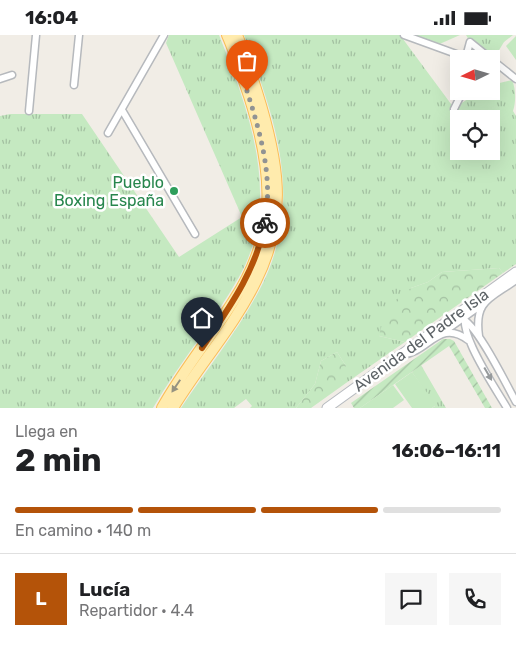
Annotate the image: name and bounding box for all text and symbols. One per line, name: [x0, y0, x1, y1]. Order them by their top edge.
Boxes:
text: 16:04: [25, 6, 78, 29]
pin: [226, 40, 268, 91]
icon: bag: [233, 47, 261, 75]
north arrow: [450, 50, 500, 100]
map controls: [450, 50, 500, 160]
button: locate: [450, 110, 500, 160]
place label: Pueblo Boxing España: [54, 173, 164, 210]
marker: Pueblo Boxing España: [168, 185, 180, 197]
courier: [240, 198, 290, 248]
icon: bike: [251, 209, 279, 237]
street label: Avenida del Padre Isla: [350, 285, 492, 395]
pin: [181, 297, 223, 348]
icon: home: [188, 304, 216, 332]
one-way arrow: [483, 367, 492, 381]
one-way arrow: [171, 379, 181, 392]
text: Llega en: [15, 422, 78, 441]
text: 16:06–16:11: [392, 439, 501, 462]
text: 2 min: [15, 441, 102, 479]
text: En camino · 140 m: [15, 521, 151, 540]
button: chat: [385, 573, 437, 625]
button: phone: [449, 573, 501, 625]
text: Lucía: [79, 578, 130, 601]
text: L: [35, 587, 47, 610]
text: Repartidor · 4.4: [79, 601, 194, 620]

